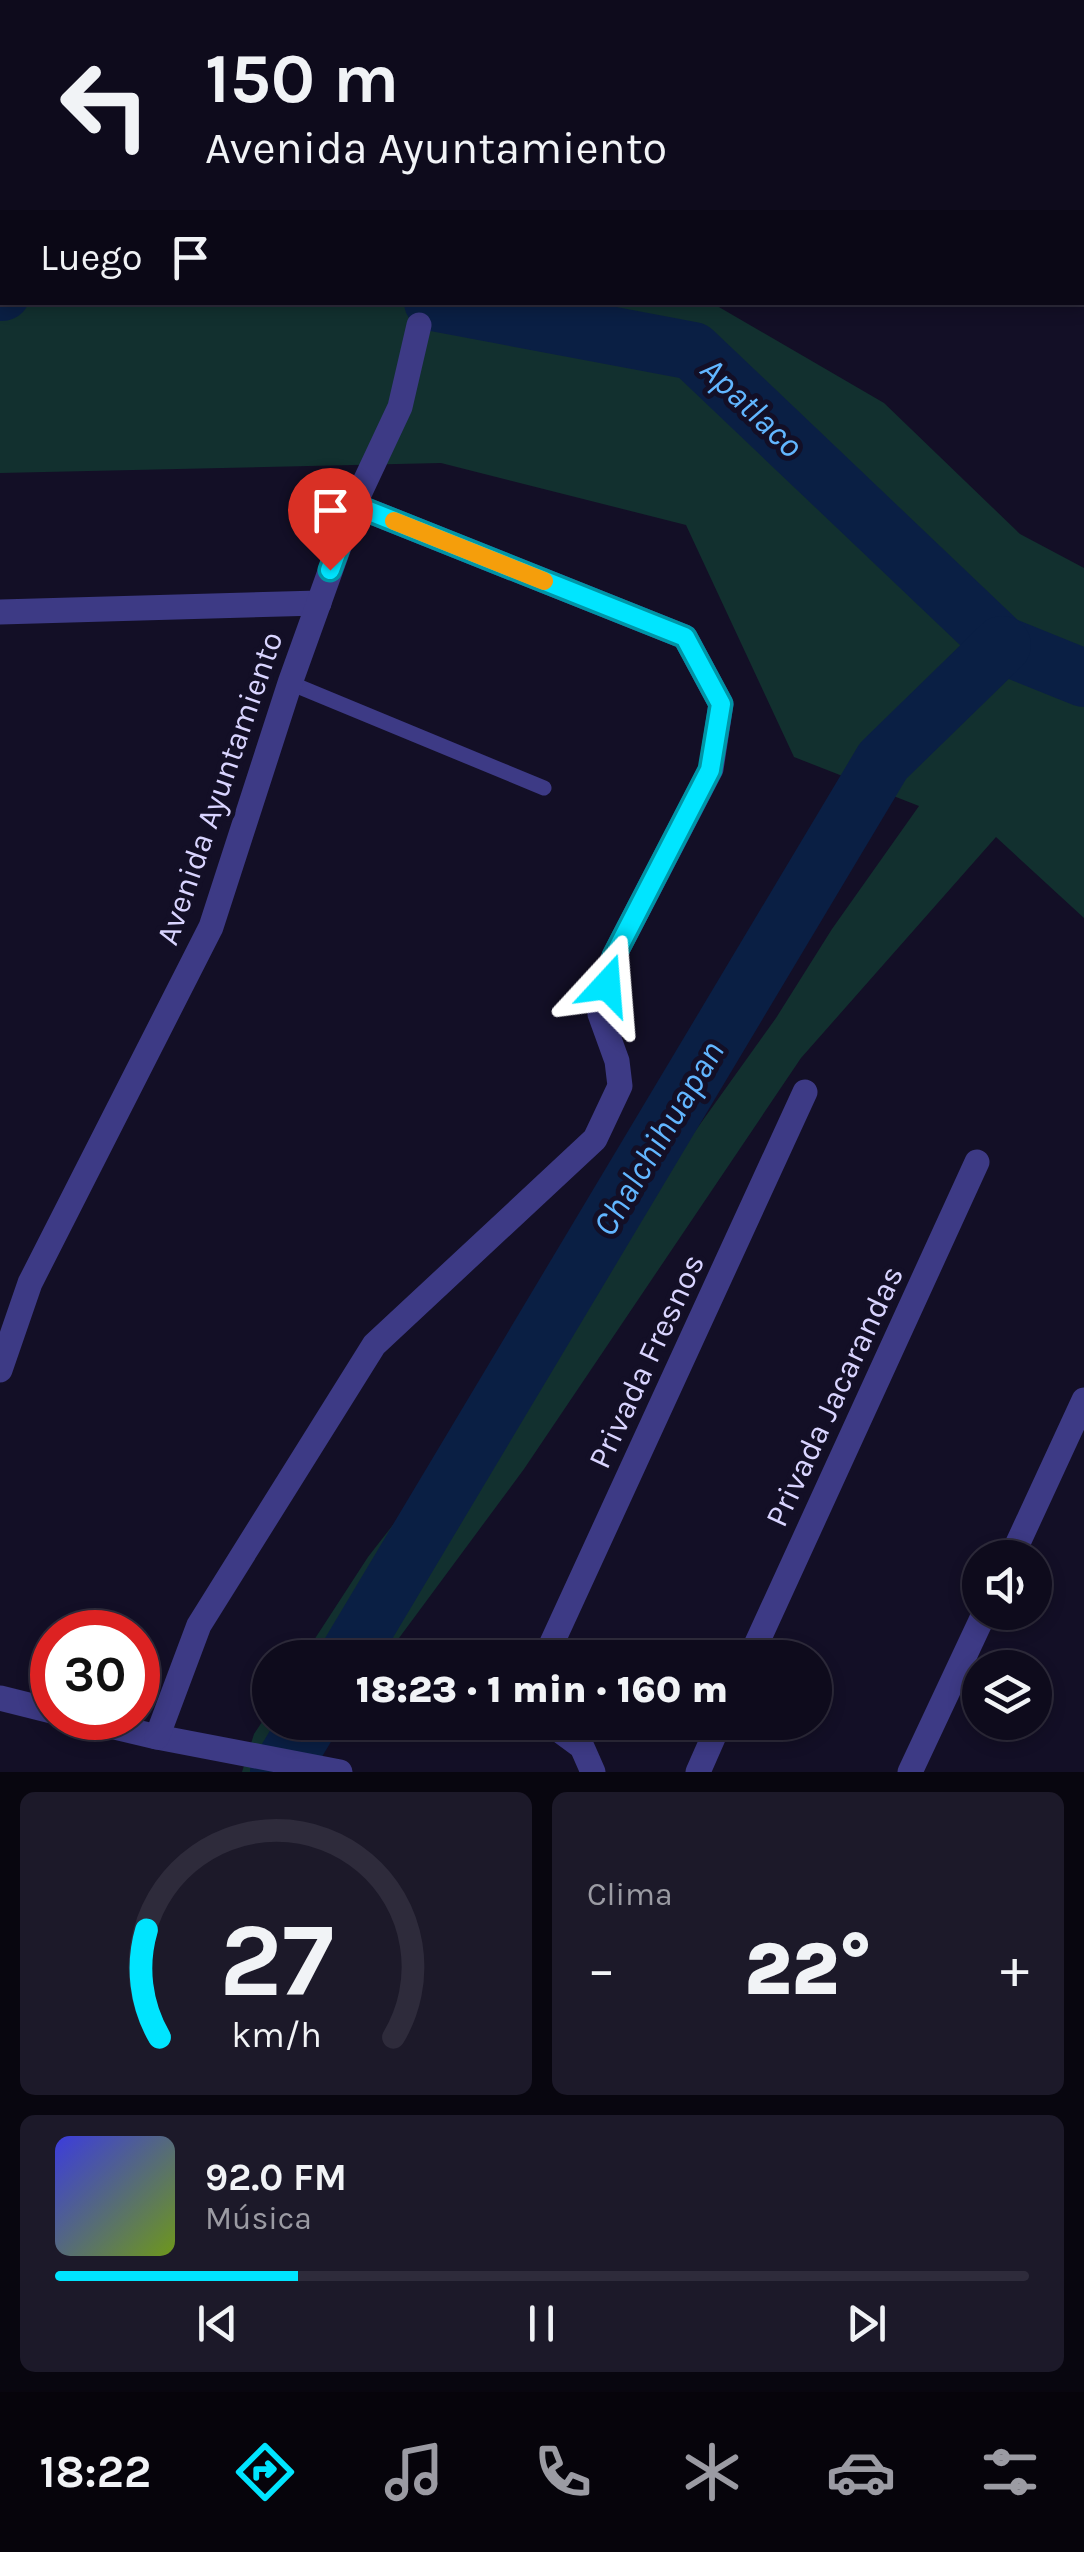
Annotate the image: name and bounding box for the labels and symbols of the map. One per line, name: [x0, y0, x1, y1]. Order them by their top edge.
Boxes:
water label: Apatlaco: [692, 349, 811, 466]
pin: [288, 468, 373, 571]
street label: Avenida Ayuntamiento: [148, 627, 290, 950]
position arrow: [555, 933, 659, 1037]
water label: Chalchihuapan: [584, 1033, 733, 1243]
street label: Privada Fresnos: [581, 1248, 712, 1474]
street label: Privada Jacarandas: [758, 1260, 911, 1532]
speed limit sign: 30: [30, 1610, 160, 1740]

